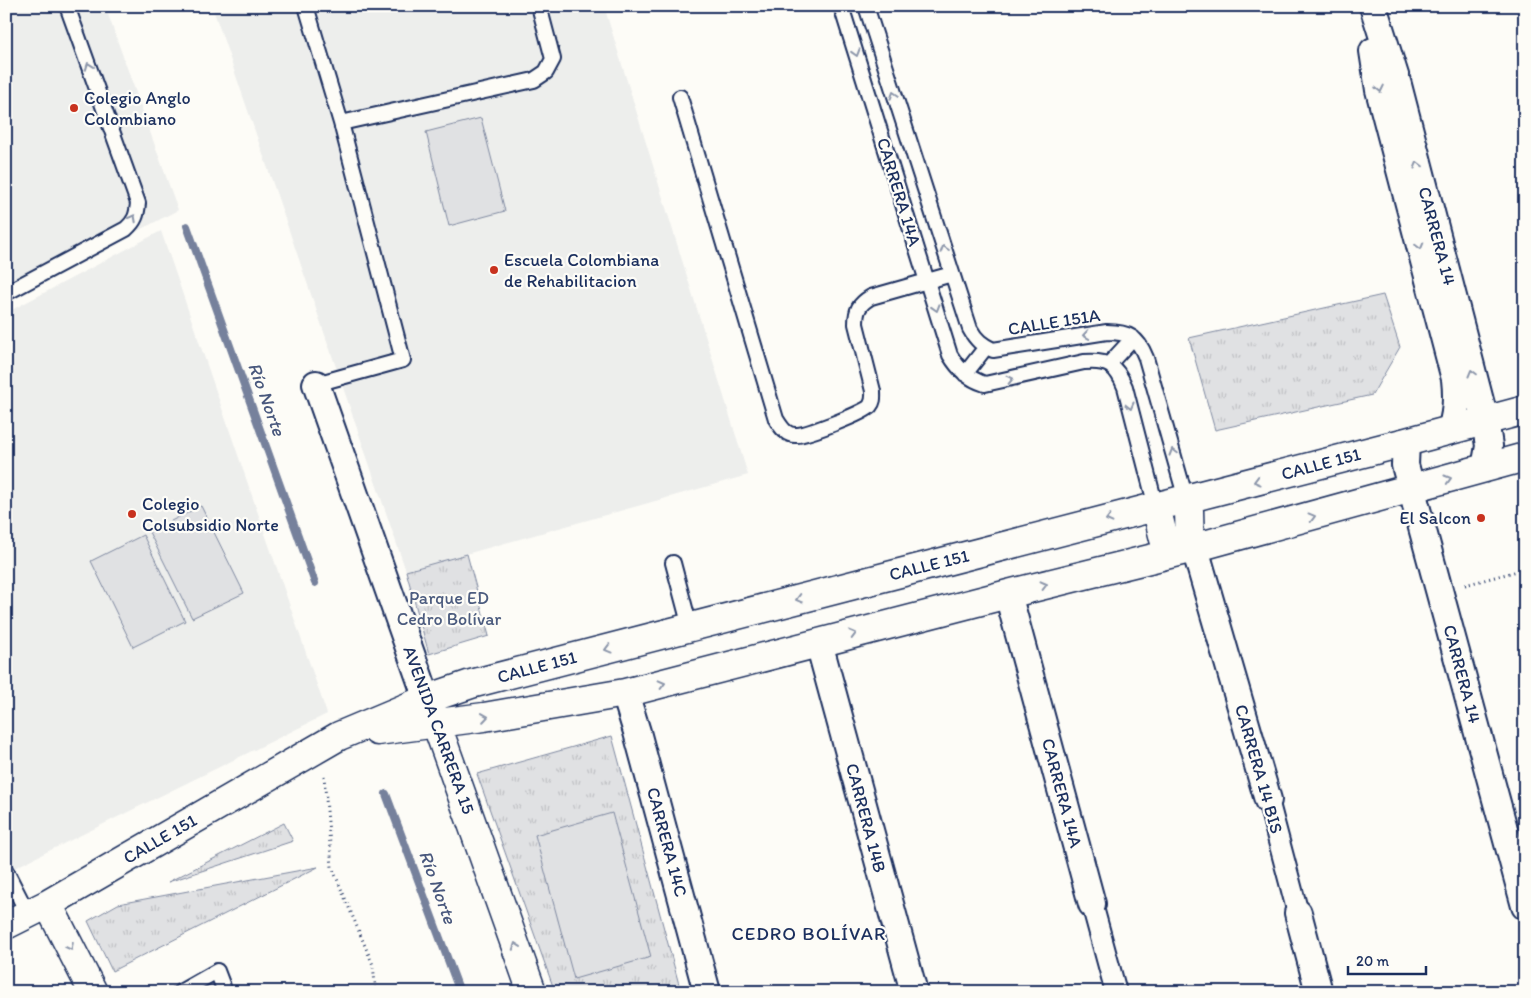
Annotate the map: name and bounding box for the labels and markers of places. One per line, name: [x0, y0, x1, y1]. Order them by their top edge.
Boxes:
place label: Colegio Anglo Colombiano: [84, 87, 191, 130]
marker: Colegio Anglo Colombiano: [68, 102, 80, 114]
place label: Escuela Colombiana de Rehabilitacion: [504, 249, 659, 292]
marker: Escuela Colombiana de Rehabilitacion: [488, 264, 500, 276]
place label: Colegio Colsubsidio Norte: [142, 493, 279, 536]
place label: El Salcon: [1400, 507, 1471, 529]
marker: Colegio Colsubsidio Norte: [126, 508, 138, 520]
marker: El Salcon: [1475, 512, 1487, 524]

